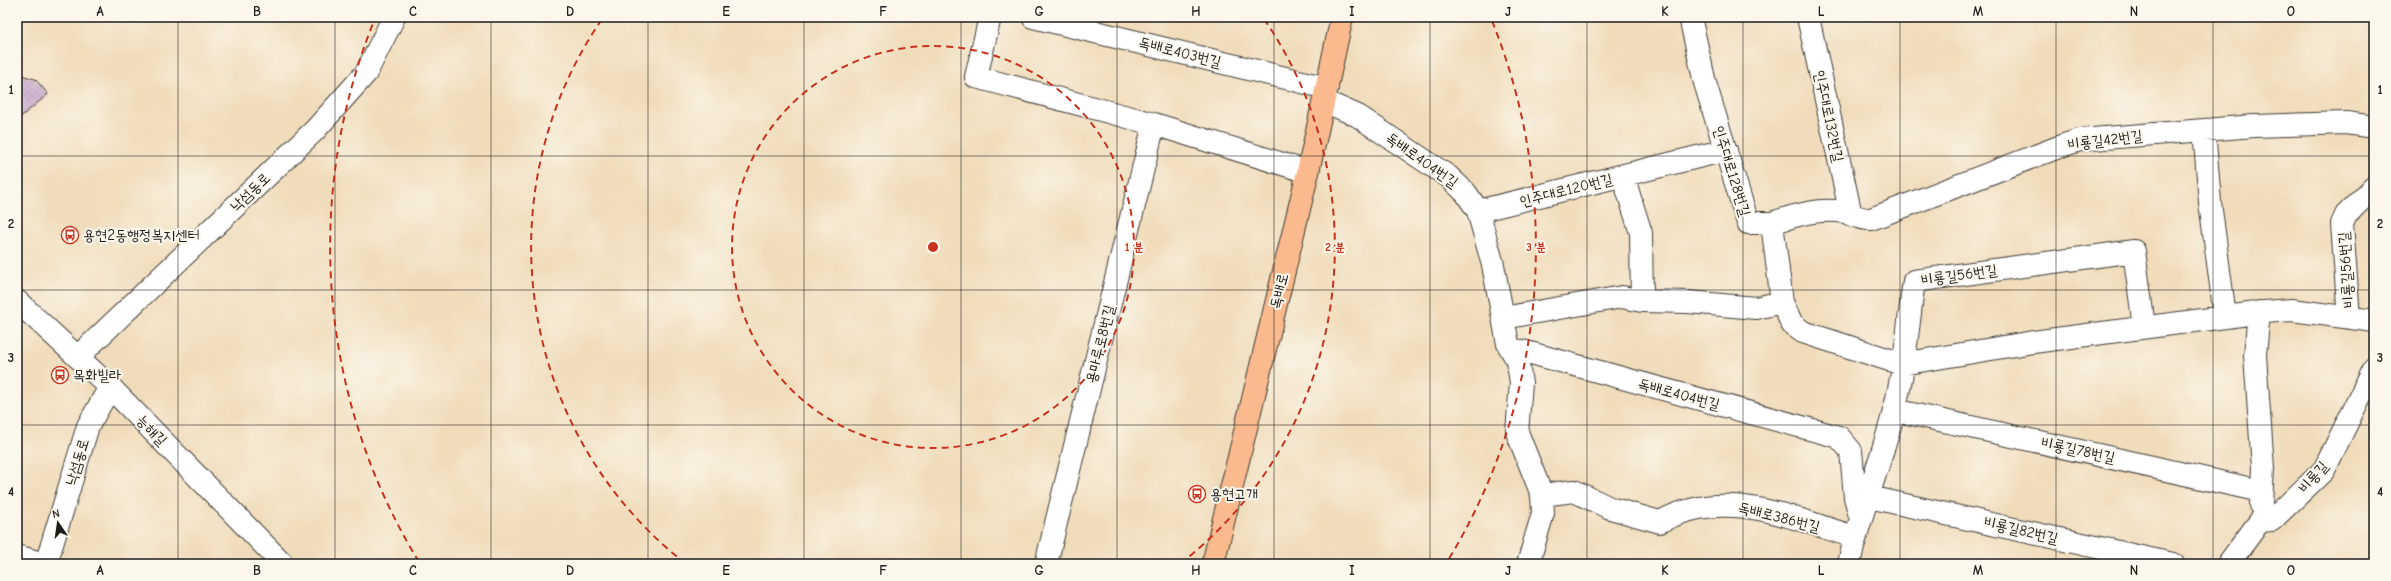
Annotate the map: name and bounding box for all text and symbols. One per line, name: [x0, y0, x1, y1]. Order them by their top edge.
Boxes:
text: A: [96, 4, 104, 19]
text: B: [253, 4, 261, 19]
text: C: [409, 4, 417, 19]
text: D: [566, 4, 574, 19]
text: E: [722, 4, 730, 19]
text: F: [879, 4, 887, 19]
text: G: [1034, 4, 1044, 19]
text: H: [1191, 4, 1201, 19]
text: I: [1349, 4, 1355, 19]
text: J: [1505, 4, 1511, 19]
text: K: [1661, 4, 1669, 19]
text: L: [1818, 4, 1825, 19]
text: M: [1973, 4, 1984, 19]
text: N: [2130, 4, 2138, 19]
text: O: [2287, 4, 2295, 19]
street label: 독배로403번길: [1137, 33, 1223, 71]
street label: 인주대로132번길: [1810, 68, 1848, 164]
text: 1: [8, 82, 14, 97]
text: 1: [2377, 82, 2383, 97]
street label: 인주대로128번길: [1710, 123, 1754, 219]
street label: 비룡길42번길: [2066, 126, 2144, 154]
street label: 독배로404번길: [1382, 129, 1462, 191]
street label: 낙섬동로: [226, 169, 274, 215]
street label: 인주대로120번길: [1518, 170, 1614, 210]
text: 2: [8, 216, 14, 231]
text: 2: [2377, 216, 2383, 231]
bus stop icon: 용현2동행정복지센터: [60, 225, 80, 245]
place label: 용현2동행정복지센터: [83, 226, 199, 244]
street label: 비룡길56번길: [2334, 231, 2358, 309]
centre of rings: [926, 240, 940, 254]
text: 1 분: [1125, 240, 1144, 254]
text: 2 분: [1325, 240, 1345, 254]
text: 3 분: [1526, 240, 1546, 254]
street label: 비룡길56번길: [1920, 261, 1998, 289]
street label: 독배로: [1266, 271, 1292, 311]
street label: 용마루로8번길: [1082, 303, 1118, 385]
text: 3: [8, 350, 14, 365]
text: 3: [2377, 350, 2383, 365]
bus stop icon: 목화빌라: [50, 365, 70, 385]
place label: 목화빌라: [73, 366, 121, 384]
street label: 독배로404번길: [1636, 374, 1722, 414]
street label: 능해길: [133, 411, 171, 449]
street label: 비룡길78번길: [2039, 433, 2117, 467]
street label: 낙섬동로: [61, 436, 93, 488]
street label: 비룡길: [2294, 457, 2332, 497]
text: 4: [8, 484, 14, 499]
bus stop icon: 용현고개: [1187, 484, 1207, 504]
text: 4: [2377, 484, 2383, 499]
place label: 용현고개: [1210, 485, 1258, 503]
street label: 독배로386번길: [1736, 498, 1822, 536]
north arrow: [38, 503, 78, 543]
text: N: [51, 507, 61, 521]
street label: 비룡길82번길: [1982, 513, 2060, 547]
text: A: [96, 563, 104, 578]
text: B: [253, 563, 261, 578]
text: C: [409, 563, 417, 578]
text: D: [566, 563, 574, 578]
text: E: [722, 563, 730, 578]
text: F: [879, 563, 887, 578]
text: G: [1034, 563, 1044, 578]
text: H: [1191, 563, 1201, 578]
text: I: [1349, 563, 1355, 578]
text: J: [1505, 563, 1511, 578]
text: K: [1661, 563, 1669, 578]
text: L: [1818, 563, 1825, 578]
text: M: [1973, 563, 1984, 578]
text: N: [2130, 563, 2138, 578]
text: O: [2287, 563, 2295, 578]

